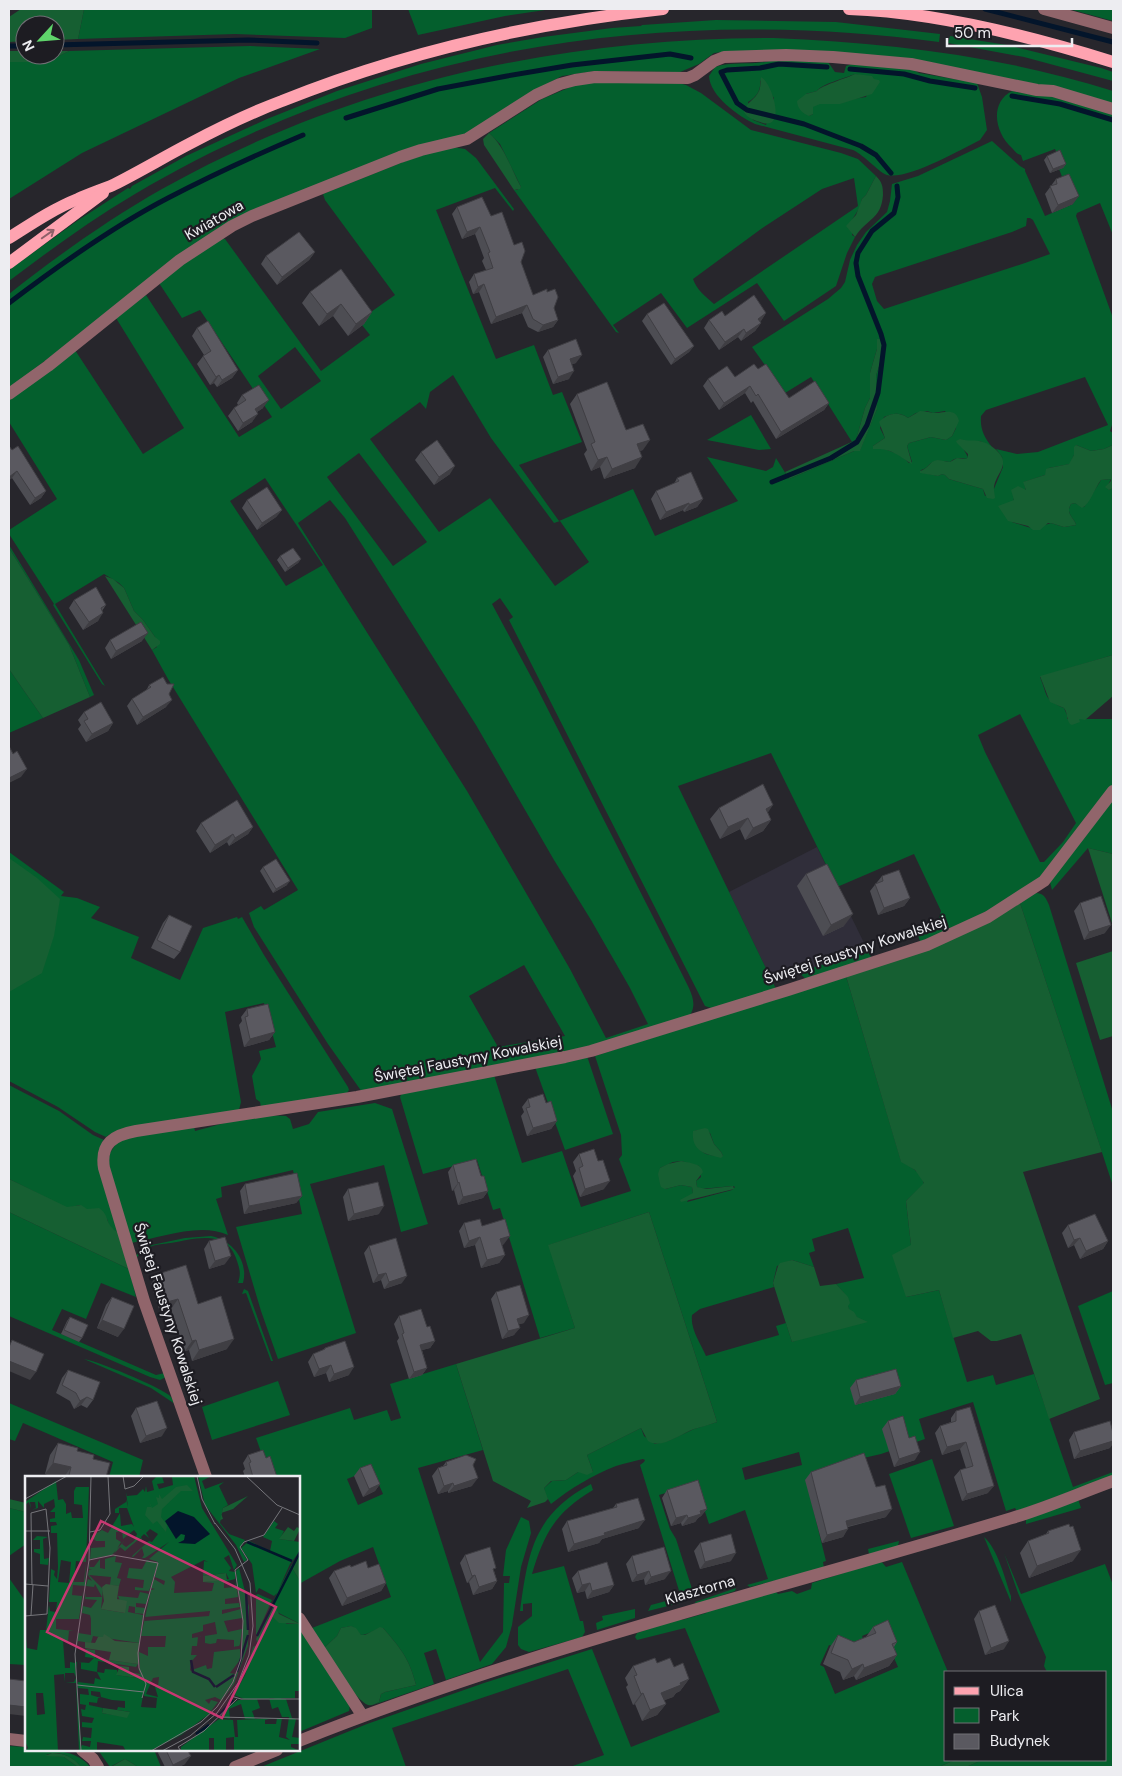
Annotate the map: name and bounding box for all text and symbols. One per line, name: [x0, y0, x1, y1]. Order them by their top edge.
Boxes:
north arrow: [15, 15, 65, 65]
scale bar: [947, 15, 1072, 47]
text: 50 m: [954, 23, 991, 43]
text: N: [18, 37, 39, 54]
street label: Kwiatowa: [181, 195, 247, 245]
one-way arrow: [41, 229, 55, 239]
street label: Świętej Faustyny Kowalskiej: [761, 911, 949, 989]
street label: Świętej Faustyny Kowalskiej: [373, 1031, 563, 1087]
street label: Świętej Faustyny Kowalskiej: [129, 1220, 207, 1408]
inset map: [25, 1476, 300, 1751]
street label: Klasztorna: [663, 1571, 737, 1609]
legend: [944, 1671, 1107, 1761]
text: Ulica: [990, 1681, 1024, 1701]
text: Park: [990, 1706, 1020, 1726]
text: Budynek: [990, 1731, 1051, 1751]

